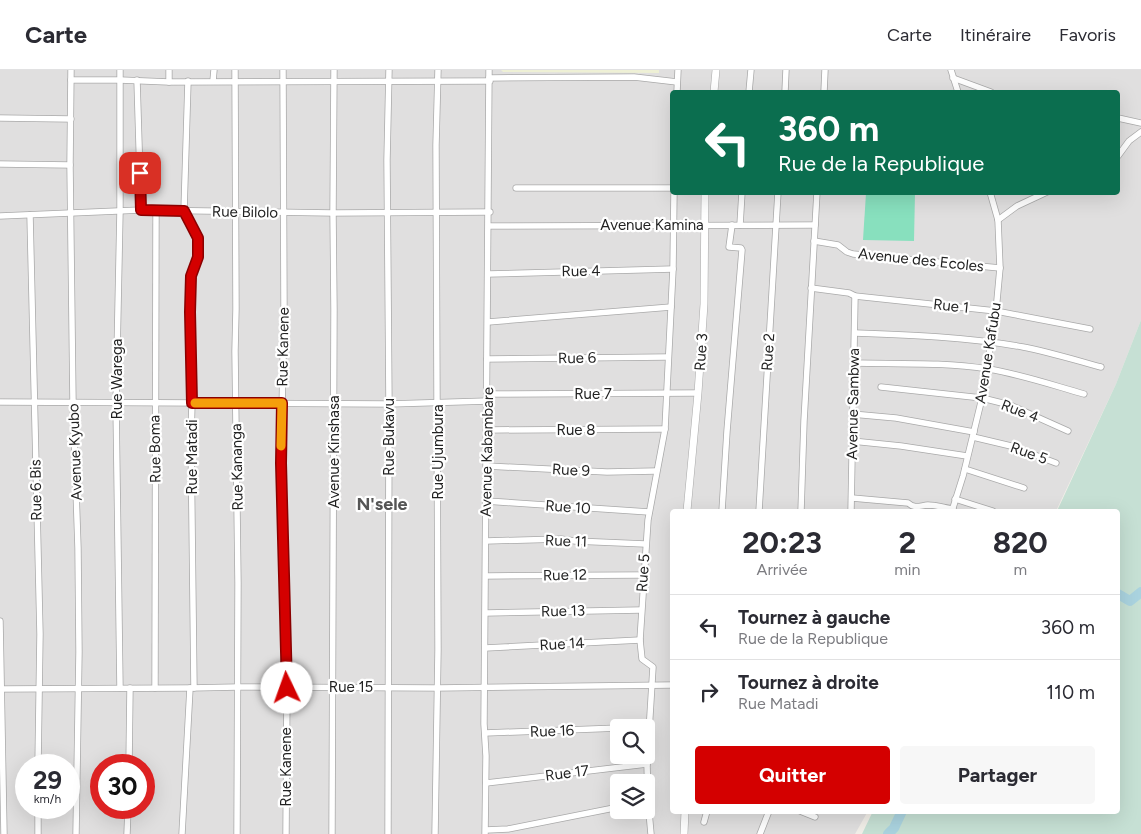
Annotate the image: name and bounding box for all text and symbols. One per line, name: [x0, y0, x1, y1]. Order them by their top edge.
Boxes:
text: Carte: [25, 20, 87, 49]
text: Carte: [887, 24, 932, 46]
text: Itinéraire: [960, 24, 1031, 46]
text: Favoris: [1059, 24, 1116, 46]
text: 360 m: [778, 108, 879, 150]
icon: left: [695, 110, 760, 175]
text: Rue de la Republique: [778, 150, 984, 177]
pin: [119, 152, 161, 194]
icon: arrive: [126, 159, 154, 187]
street label: Rue Bilolo: [212, 202, 279, 222]
street label: Avenue Kamina: [600, 216, 704, 234]
street label: Avenue des Ecoles: [857, 244, 985, 276]
street label: Rue 4: [561, 262, 601, 280]
street label: Rue 1: [932, 295, 970, 317]
street label: Avenue Kafubu: [971, 301, 1005, 405]
street label: Rue Kanene: [273, 307, 293, 387]
street label: Rue 2: [758, 332, 778, 372]
street label: Rue 3: [691, 333, 711, 371]
street label: Rue Warega: [108, 339, 126, 419]
street label: Avenue Sambwa: [843, 348, 863, 460]
street label: Rue 6: [558, 349, 597, 367]
street label: Rue 7: [574, 385, 612, 403]
street label: Avenue Kabambare: [477, 387, 497, 517]
street label: Avenue Kinshasa: [325, 395, 343, 509]
street label: Rue 4: [999, 396, 1041, 426]
street label: Rue Bukavu: [380, 398, 398, 476]
street label: Avenue Kyubo: [64, 403, 86, 501]
street label: Rue Ujumbura: [429, 404, 447, 500]
street label: Rue Boma: [145, 415, 165, 483]
street label: Rue Matadi: [183, 419, 201, 495]
street label: Rue 8: [557, 421, 595, 439]
street label: Rue Kananga: [227, 423, 247, 511]
street label: Rue 5: [1008, 438, 1050, 468]
street label: Rue 6 Bis: [26, 459, 46, 521]
street label: Rue 9: [551, 460, 591, 480]
district label: N'sele: [356, 493, 408, 515]
street label: Rue 10: [545, 496, 591, 518]
text: 20:23: [742, 524, 822, 561]
text: 2: [899, 524, 916, 561]
text: 820: [993, 524, 1048, 561]
street label: Rue 11: [545, 531, 587, 551]
street label: Rue 5: [633, 553, 653, 593]
text: Arrivée: [757, 560, 808, 579]
text: min: [894, 560, 920, 579]
text: m: [1013, 560, 1027, 579]
street label: Rue 12: [543, 566, 587, 584]
street label: Rue 13: [541, 602, 585, 620]
text: Tournez à gauche: [738, 606, 890, 629]
icon: left: [695, 613, 723, 641]
text: 360 m: [1041, 616, 1095, 639]
text: Rue de la Republique: [738, 629, 888, 648]
street label: Rue 14: [539, 634, 585, 654]
position arrow: [260, 661, 312, 713]
text: Tournez à droite: [738, 671, 879, 694]
street label: Rue 15: [329, 678, 373, 696]
icon: right: [695, 678, 723, 706]
text: 110 m: [1046, 681, 1095, 704]
text: Rue Matadi: [738, 694, 819, 713]
map controls: [610, 719, 655, 819]
button: search: [610, 719, 655, 764]
street label: Rue 16: [530, 721, 575, 741]
street label: Rue Kanene: [277, 727, 295, 807]
button: Quitter: [695, 746, 890, 804]
button: Partager: [900, 746, 1095, 804]
speed limit sign: 30: [90, 754, 155, 819]
street label: Rue 17: [544, 761, 590, 785]
text: 29: [33, 765, 62, 795]
button: layers: [610, 774, 655, 819]
text: km/h: [34, 792, 61, 806]

